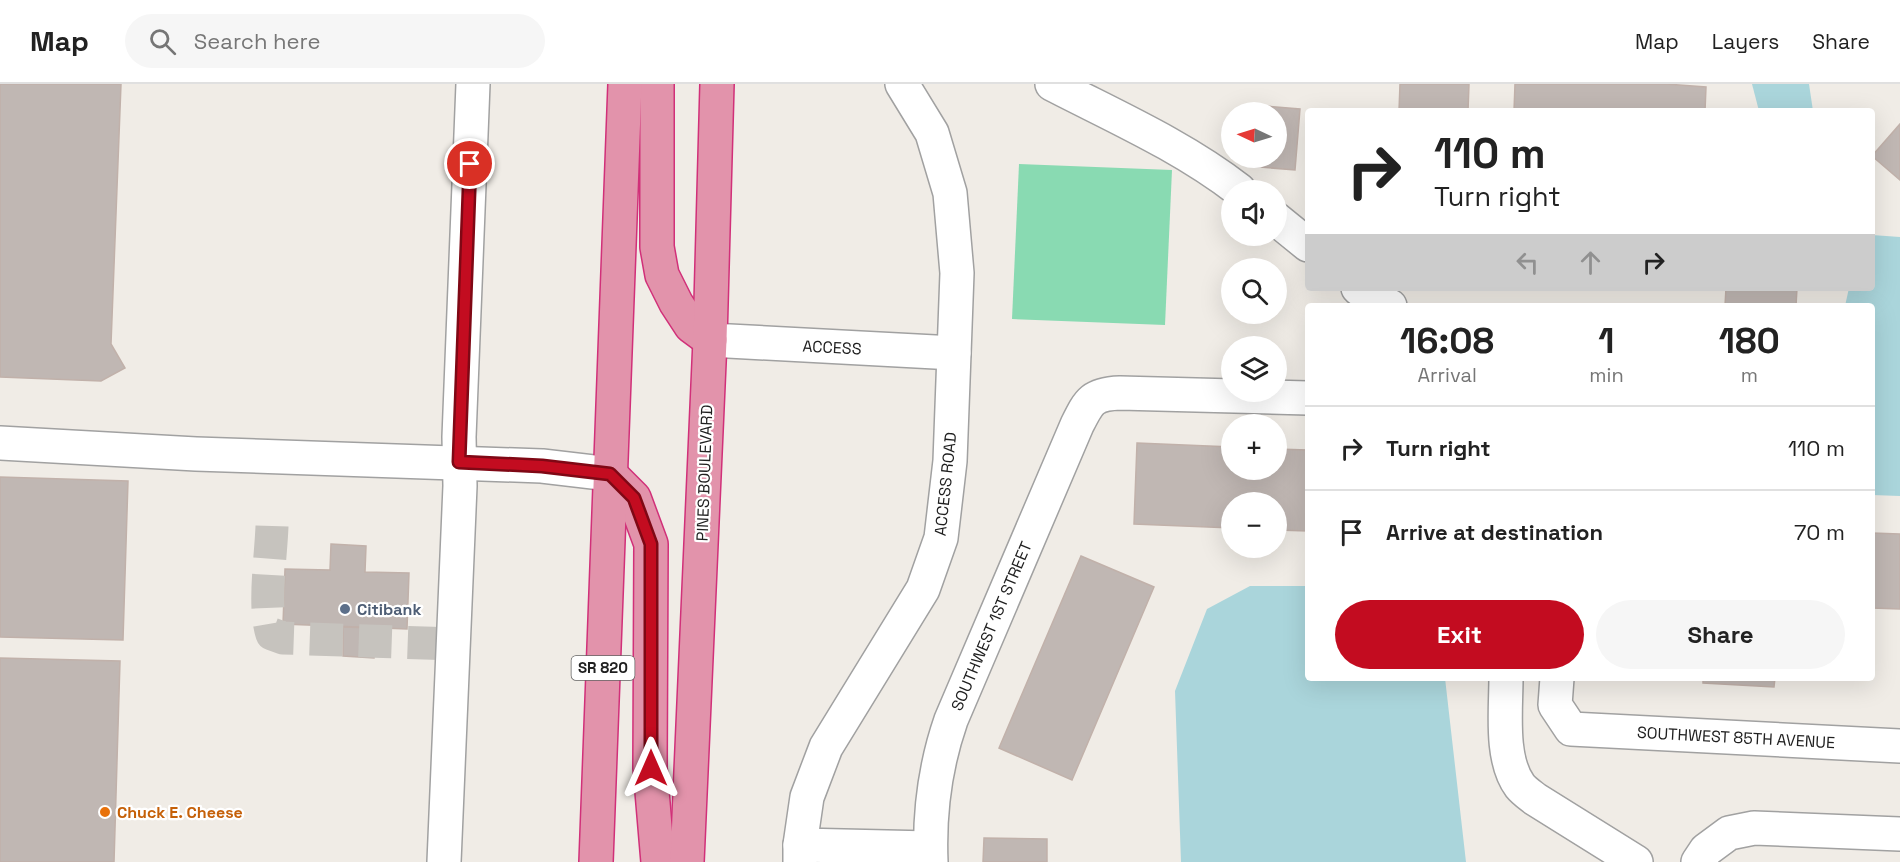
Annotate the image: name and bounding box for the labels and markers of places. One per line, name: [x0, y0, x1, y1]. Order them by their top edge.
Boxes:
pin: [444, 138, 495, 189]
place label: Citibank: [357, 599, 421, 620]
marker: Citibank: [338, 602, 352, 616]
place label: Chuck E. Cheese: [117, 802, 243, 823]
marker: Chuck E. Cheese: [98, 805, 112, 819]

